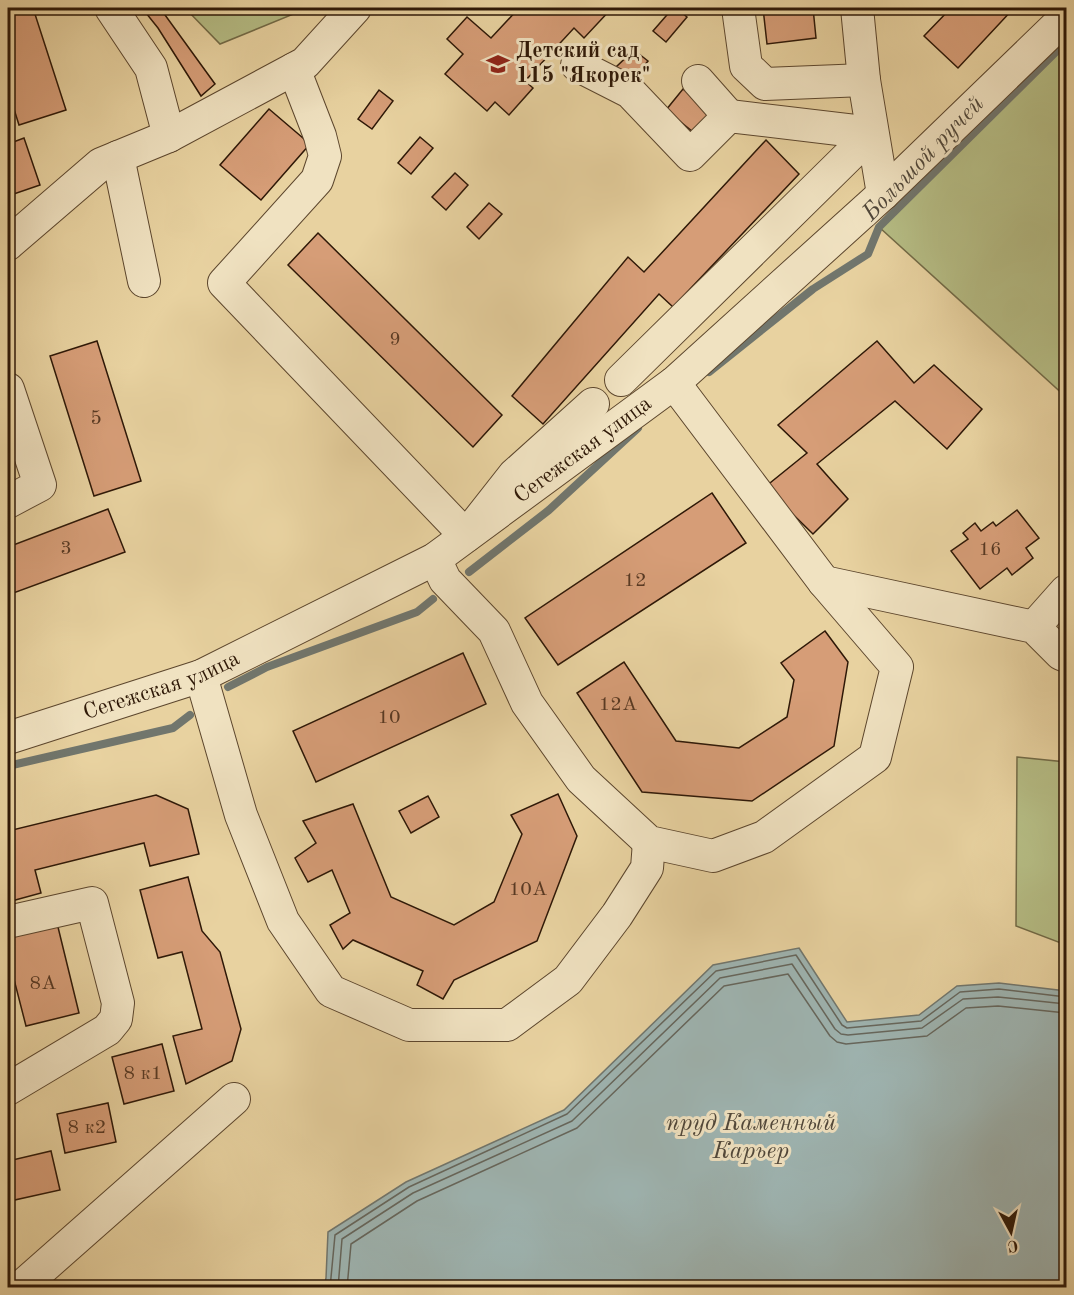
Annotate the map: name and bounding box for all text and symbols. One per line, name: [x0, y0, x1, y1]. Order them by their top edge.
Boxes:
place label: Детский сад 115 "Якорек": [516, 40, 650, 87]
school or university icon: Детский сад 115 "Якорек": [485, 51, 511, 77]
water label: Большой ручей: [858, 92, 989, 227]
house number: 9: [389, 330, 401, 350]
street label: Сегежская улица: [510, 392, 656, 508]
house number: 5: [90, 409, 102, 429]
house number: 3: [60, 539, 72, 559]
house number: 16: [978, 540, 1002, 560]
house number: 12: [623, 571, 647, 591]
street label: Сегежская улица: [80, 647, 243, 724]
house number: 12А: [599, 695, 637, 715]
house number: 10: [377, 708, 401, 728]
house number: 10А: [509, 880, 547, 900]
house number: 8А: [30, 974, 56, 994]
house number: 8 к1: [124, 1064, 162, 1084]
water label: пруд Каменный Карьер: [666, 1112, 837, 1164]
house number: 8 к2: [68, 1118, 106, 1138]
north arrow: [981, 1202, 1041, 1262]
text: С: [1006, 1236, 1019, 1254]

